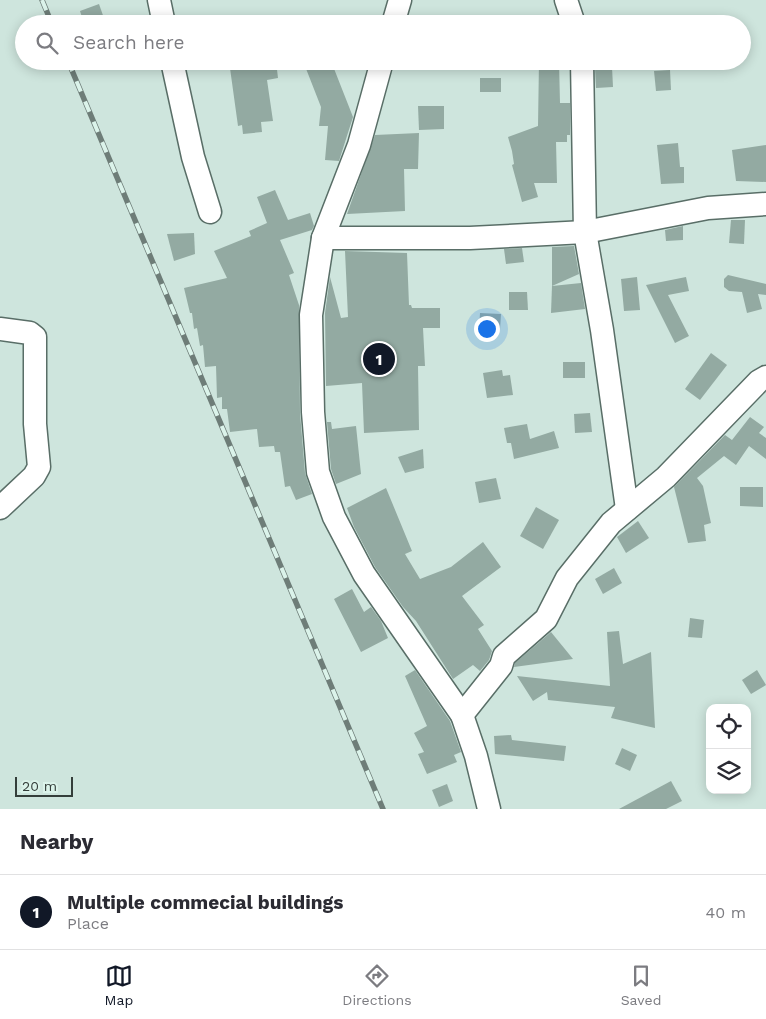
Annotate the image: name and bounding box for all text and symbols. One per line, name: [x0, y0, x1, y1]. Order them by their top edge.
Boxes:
search box: [15, 15, 751, 70]
icon: search: [33, 29, 61, 57]
text: Search here: [73, 31, 184, 54]
your location: [474, 316, 500, 342]
pin: 1: [363, 340, 395, 378]
map controls: [706, 704, 751, 794]
button: locate: [706, 704, 751, 749]
button: layers: [706, 749, 751, 794]
scale bar: [15, 774, 72, 797]
text: 20 m: [22, 778, 57, 794]
text: Nearby: [20, 829, 93, 854]
text: Multiple commecial buildings: [67, 891, 343, 914]
text: 1: [33, 903, 39, 922]
text: 40 m: [706, 903, 746, 922]
text: Place: [67, 914, 109, 933]
tab: Map: [105, 962, 133, 1008]
tab: Directions: [342, 962, 412, 1008]
tab: Saved: [621, 962, 661, 1008]

